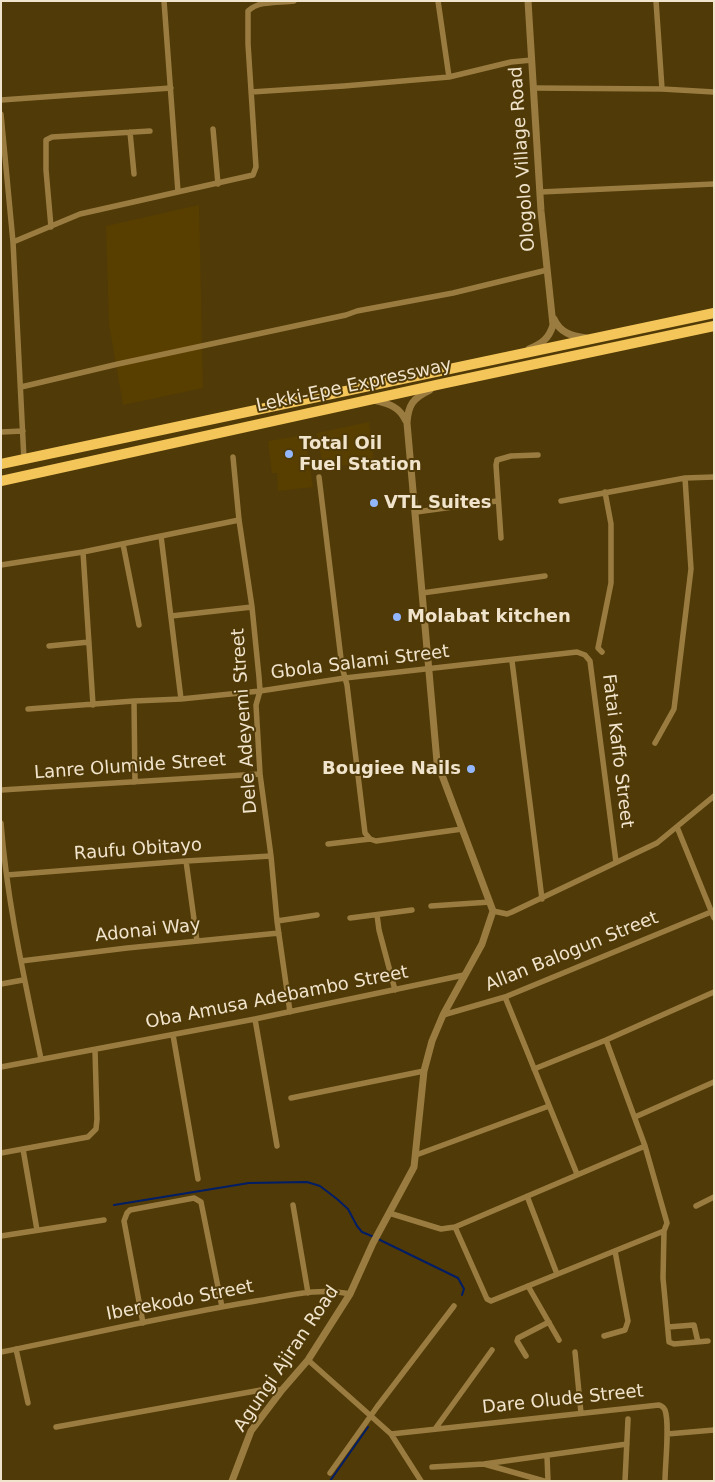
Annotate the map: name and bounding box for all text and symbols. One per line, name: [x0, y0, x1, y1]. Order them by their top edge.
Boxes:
street label: Ologolo Village Road: [506, 66, 540, 252]
street label: Lekki-Epe Expressway: [254, 355, 454, 417]
place label: Total Oil Fuel Station: [299, 433, 422, 476]
marker: Total Oil Fuel Station: [283, 448, 295, 460]
place label: VTL Suites: [384, 492, 491, 514]
marker: VTL Suites: [368, 497, 380, 509]
place label: Molabat kitchen: [407, 606, 571, 628]
marker: Molabat kitchen: [391, 611, 403, 623]
street label: Dele Adeyemi Street: [228, 628, 262, 814]
street label: Gbola Salami Street: [270, 641, 450, 685]
street label: Fatai Kaffo Street: [597, 673, 637, 829]
street label: Lanre Olumide Street: [33, 750, 227, 784]
place label: Bougiee Nails: [322, 758, 461, 780]
marker: Bougiee Nails: [465, 763, 477, 775]
street label: Raufu Obitayo: [73, 835, 203, 865]
street label: Allan Balogun Street: [482, 907, 662, 997]
street label: Adonai Way: [94, 915, 202, 947]
street label: Oba Amusa Adebambo Street: [144, 962, 410, 1034]
street label: Iberekodo Street: [105, 1276, 255, 1326]
street label: Agungi Ajiran Road: [230, 1282, 344, 1436]
street label: Dare Olude Street: [481, 1381, 645, 1419]

